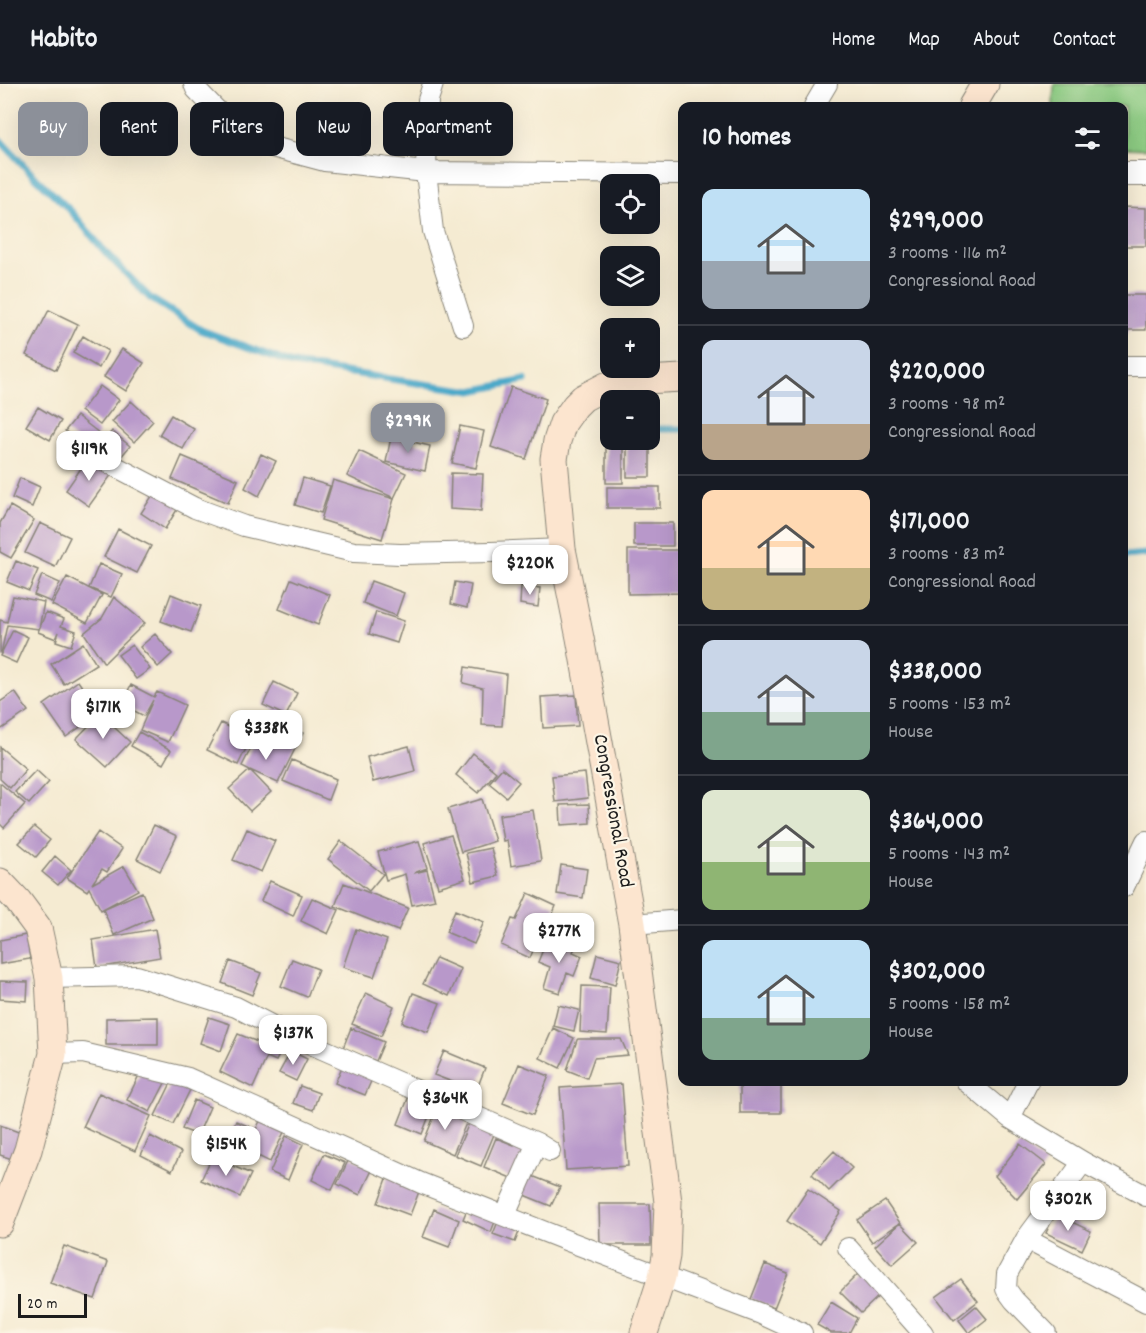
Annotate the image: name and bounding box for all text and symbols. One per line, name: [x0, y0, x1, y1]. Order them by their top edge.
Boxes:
text: Habito: [30, 21, 98, 61]
text: Home: [831, 26, 875, 56]
text: Map: [908, 26, 940, 56]
text: About: [973, 26, 1020, 56]
text: Contact: [1053, 26, 1116, 56]
chip: Buy: [18, 102, 88, 156]
chip: Rent: [100, 102, 178, 156]
chip: Filters: [190, 102, 284, 156]
chip: New: [296, 102, 371, 156]
chip: Apartment: [383, 102, 513, 156]
text: 10 homes: [702, 120, 792, 157]
icon: filters: [1071, 122, 1104, 155]
map controls: [600, 174, 660, 450]
button: locate: [600, 174, 660, 234]
text: $299,000: [888, 203, 984, 240]
icon: home: [750, 213, 822, 285]
text: 3 rooms · 116 m²: [888, 240, 1007, 268]
button: layers: [600, 246, 660, 306]
text: Congressional Road: [888, 268, 1036, 296]
button: +: [600, 318, 660, 378]
text: $220,000: [888, 354, 986, 391]
icon: home: [750, 364, 822, 436]
button: −: [600, 390, 660, 450]
text: 3 rooms · 98 m²: [888, 391, 1005, 419]
pin: $299K: [366, 403, 450, 454]
text: $299K: [385, 408, 431, 436]
text: Congressional Road: [888, 419, 1036, 447]
pin: $119K: [47, 431, 131, 482]
text: $119K: [70, 436, 108, 464]
text: $171,000: [888, 504, 970, 541]
icon: home: [750, 514, 822, 586]
text: 3 rooms · 83 m²: [888, 541, 1005, 569]
pin: $220K: [488, 545, 572, 596]
text: $220K: [506, 550, 554, 578]
text: Congressional Road: [888, 569, 1036, 597]
text: $338,000: [888, 654, 982, 691]
icon: home: [750, 664, 822, 736]
pin: $171K: [61, 689, 145, 740]
text: 5 rooms · 153 m²: [888, 691, 1011, 719]
text: $171K: [85, 694, 121, 722]
pin: $338K: [224, 710, 308, 761]
text: $338K: [243, 715, 289, 743]
text: House: [888, 719, 933, 747]
street label: Congressional Road: [584, 732, 640, 890]
text: $364,000: [888, 804, 984, 841]
icon: home: [750, 814, 822, 886]
text: 5 rooms · 143 m²: [888, 841, 1010, 869]
text: House: [888, 869, 933, 897]
pin: $277K: [517, 913, 601, 964]
text: $277K: [537, 918, 581, 946]
text: $302,000: [888, 954, 986, 991]
icon: home: [750, 964, 822, 1036]
text: 5 rooms · 158 m²: [888, 991, 1010, 1019]
pin: $137K: [251, 1015, 335, 1066]
text: House: [888, 1019, 933, 1047]
text: $137K: [273, 1020, 313, 1048]
pin: $364K: [403, 1080, 487, 1131]
text: $364K: [422, 1085, 468, 1113]
pin: $154K: [184, 1126, 268, 1177]
text: $154K: [205, 1131, 247, 1159]
pin: $302K: [1026, 1181, 1110, 1232]
text: $302K: [1044, 1186, 1092, 1214]
scale bar: [18, 1291, 87, 1318]
text: 20 m: [27, 1293, 57, 1316]

